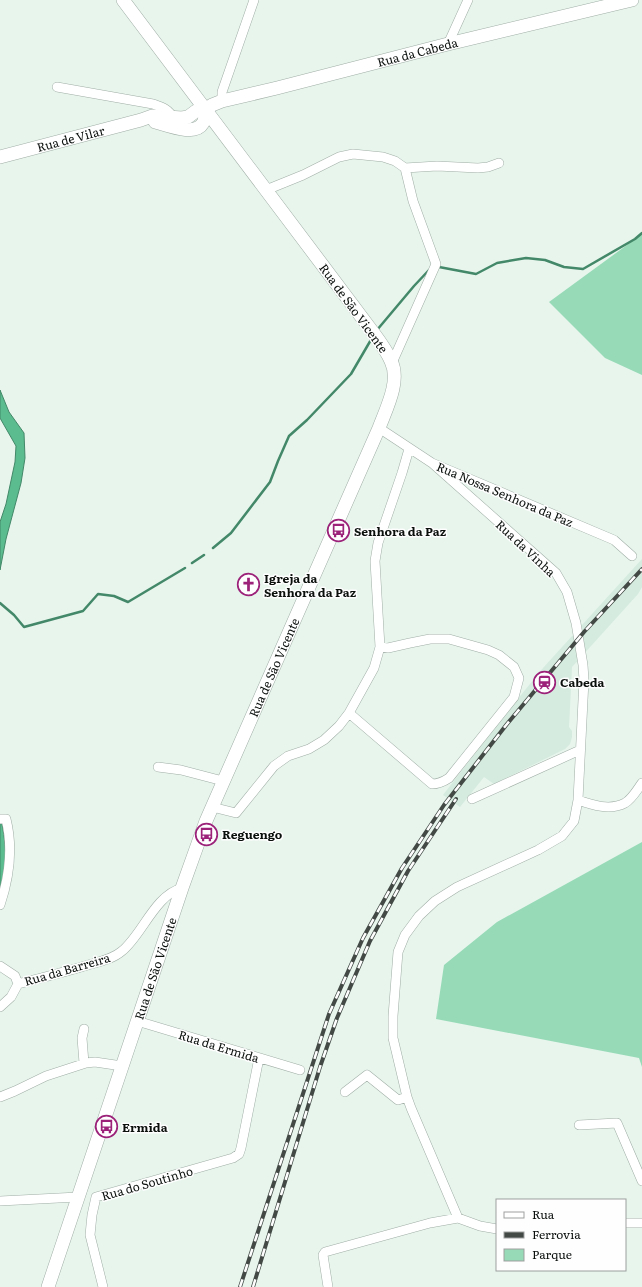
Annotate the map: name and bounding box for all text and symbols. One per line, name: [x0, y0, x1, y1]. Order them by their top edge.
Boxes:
street label: Rua da Cabeda: [375, 33, 460, 71]
street label: Rua de Vilar: [35, 121, 107, 156]
street label: Rua de São Vicente: [315, 260, 393, 356]
street label: Rua Nossa Senhora da Paz: [434, 457, 576, 531]
street label: Rua da Vinha: [492, 516, 560, 581]
bus stop icon: Senhora da Paz: [325, 518, 351, 544]
place label: Senhora da Paz: [354, 522, 447, 540]
place label: Igreja da Senhora da Paz: [264, 569, 357, 601]
church icon: Igreja da Senhora da Paz: [235, 572, 261, 598]
street label: Rua de São Vicente: [244, 615, 303, 720]
station icon: Cabeda: [532, 669, 558, 695]
place label: Cabeda: [560, 673, 605, 691]
bus stop icon: Reguengo: [194, 821, 220, 847]
place label: Reguengo: [222, 825, 283, 843]
street label: Rua de São Vicente: [129, 915, 181, 1022]
street label: Rua da Barreira: [22, 948, 113, 990]
street label: Rua da Ermida: [176, 1025, 262, 1067]
bus stop icon: Ermida: [94, 1114, 120, 1140]
place label: Ermida: [122, 1118, 168, 1136]
street label: Rua do Soutinho: [99, 1161, 195, 1205]
legend: [496, 1199, 626, 1271]
text: Rua: [532, 1205, 555, 1223]
text: Ferrovia: [532, 1225, 581, 1243]
text: Parque: [532, 1245, 572, 1263]

